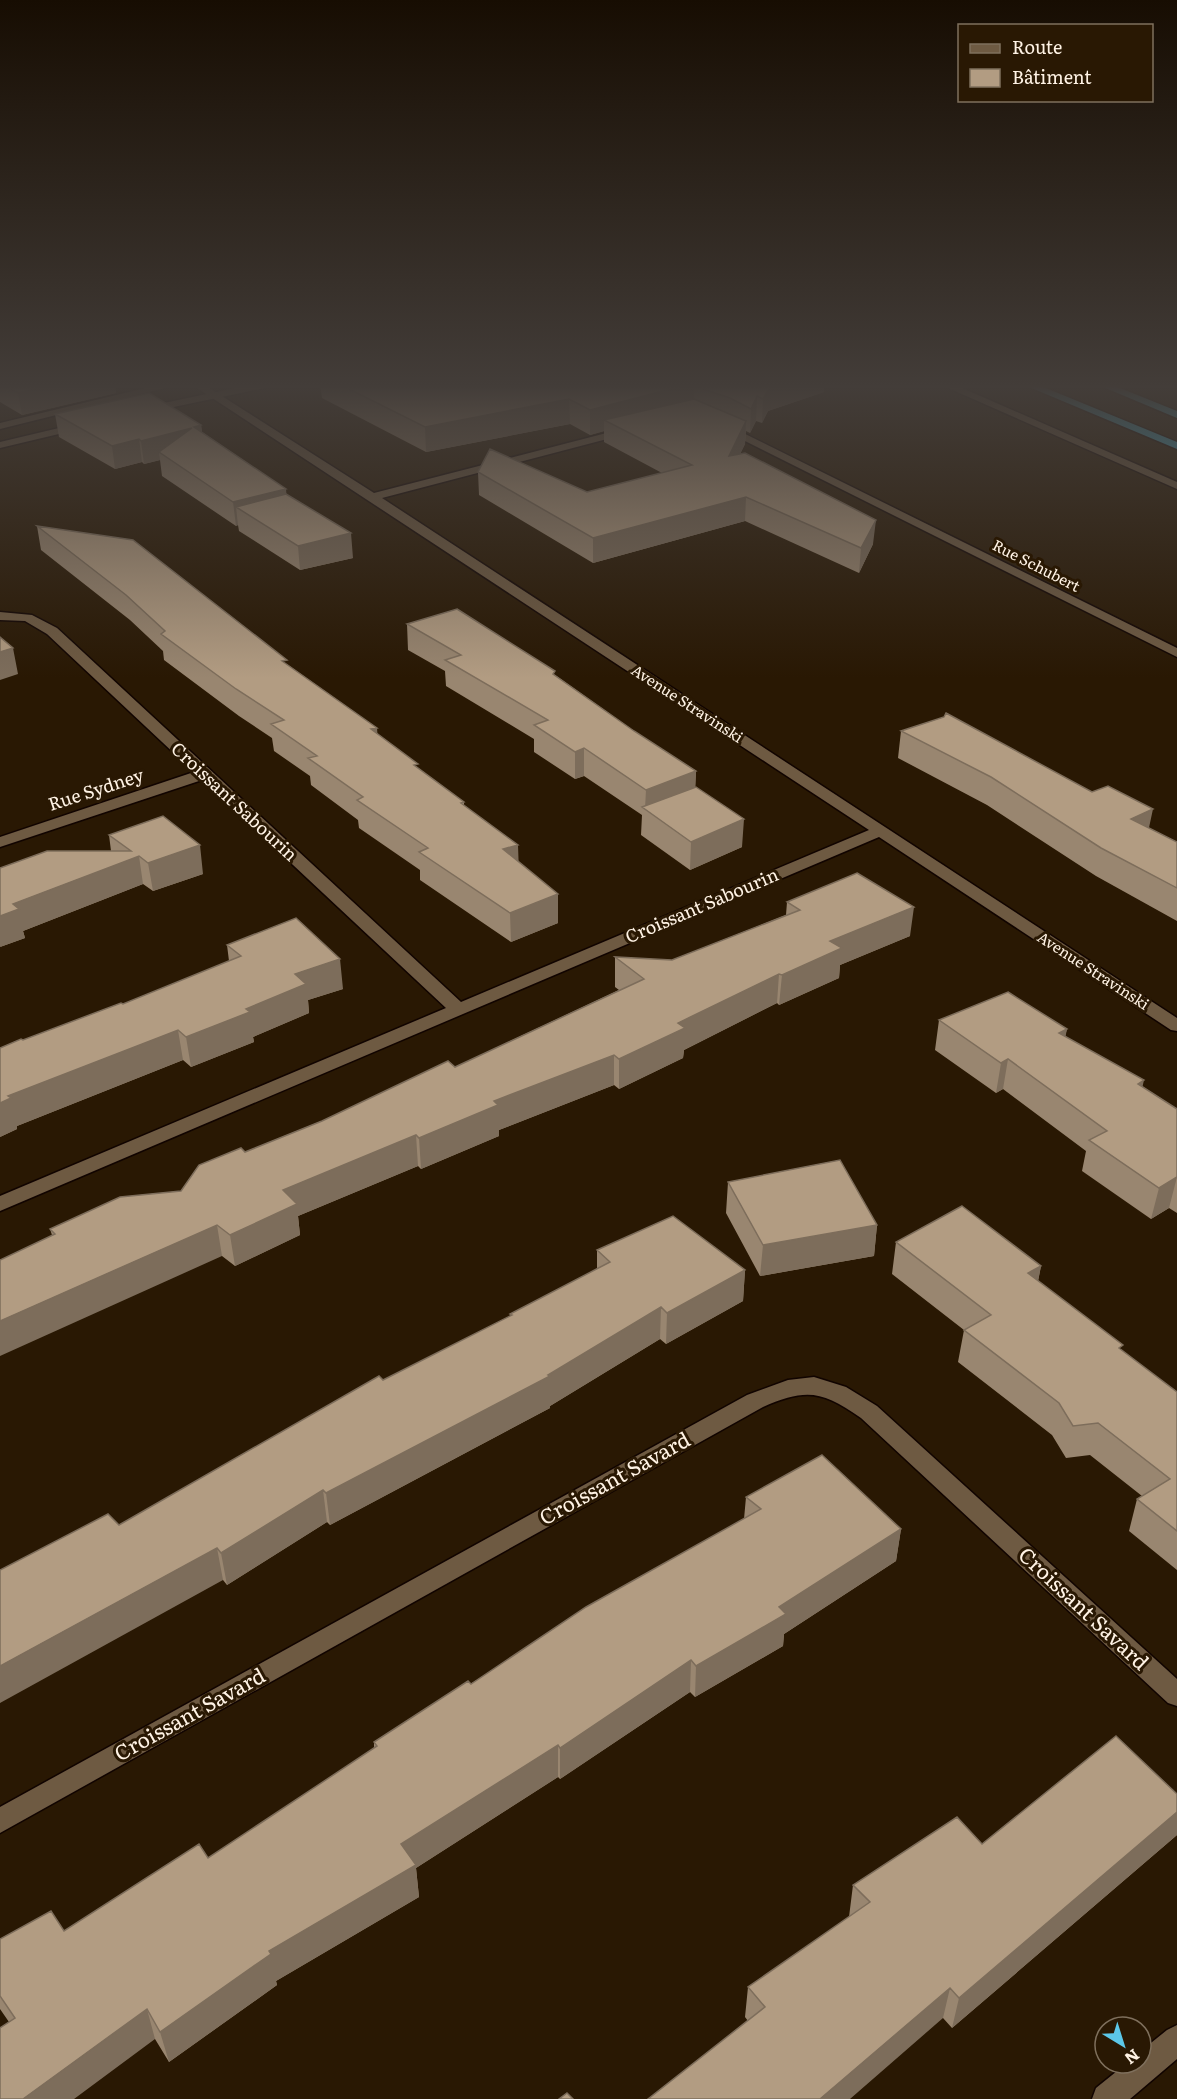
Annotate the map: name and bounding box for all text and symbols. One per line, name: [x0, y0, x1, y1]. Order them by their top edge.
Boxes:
legend: [958, 24, 1153, 102]
text: Route: [1012, 33, 1062, 60]
text: Bâtiment: [1012, 63, 1092, 90]
street label: Rue Schubert: [989, 533, 1084, 597]
street label: Avenue Stravinski: [627, 658, 748, 748]
street label: Croissant Sabourin: [166, 735, 304, 867]
street label: Rue Sydney: [44, 760, 147, 817]
street label: Croissant Sabourin: [620, 860, 782, 949]
street label: Avenue Stravinski: [1033, 925, 1154, 1015]
street label: Croissant Savard: [533, 1422, 695, 1531]
street label: Croissant Savard: [1013, 1538, 1157, 1676]
street label: Croissant Savard: [108, 1658, 270, 1767]
north arrow: [1093, 2015, 1153, 2075]
text: N: [1120, 2044, 1146, 2071]

